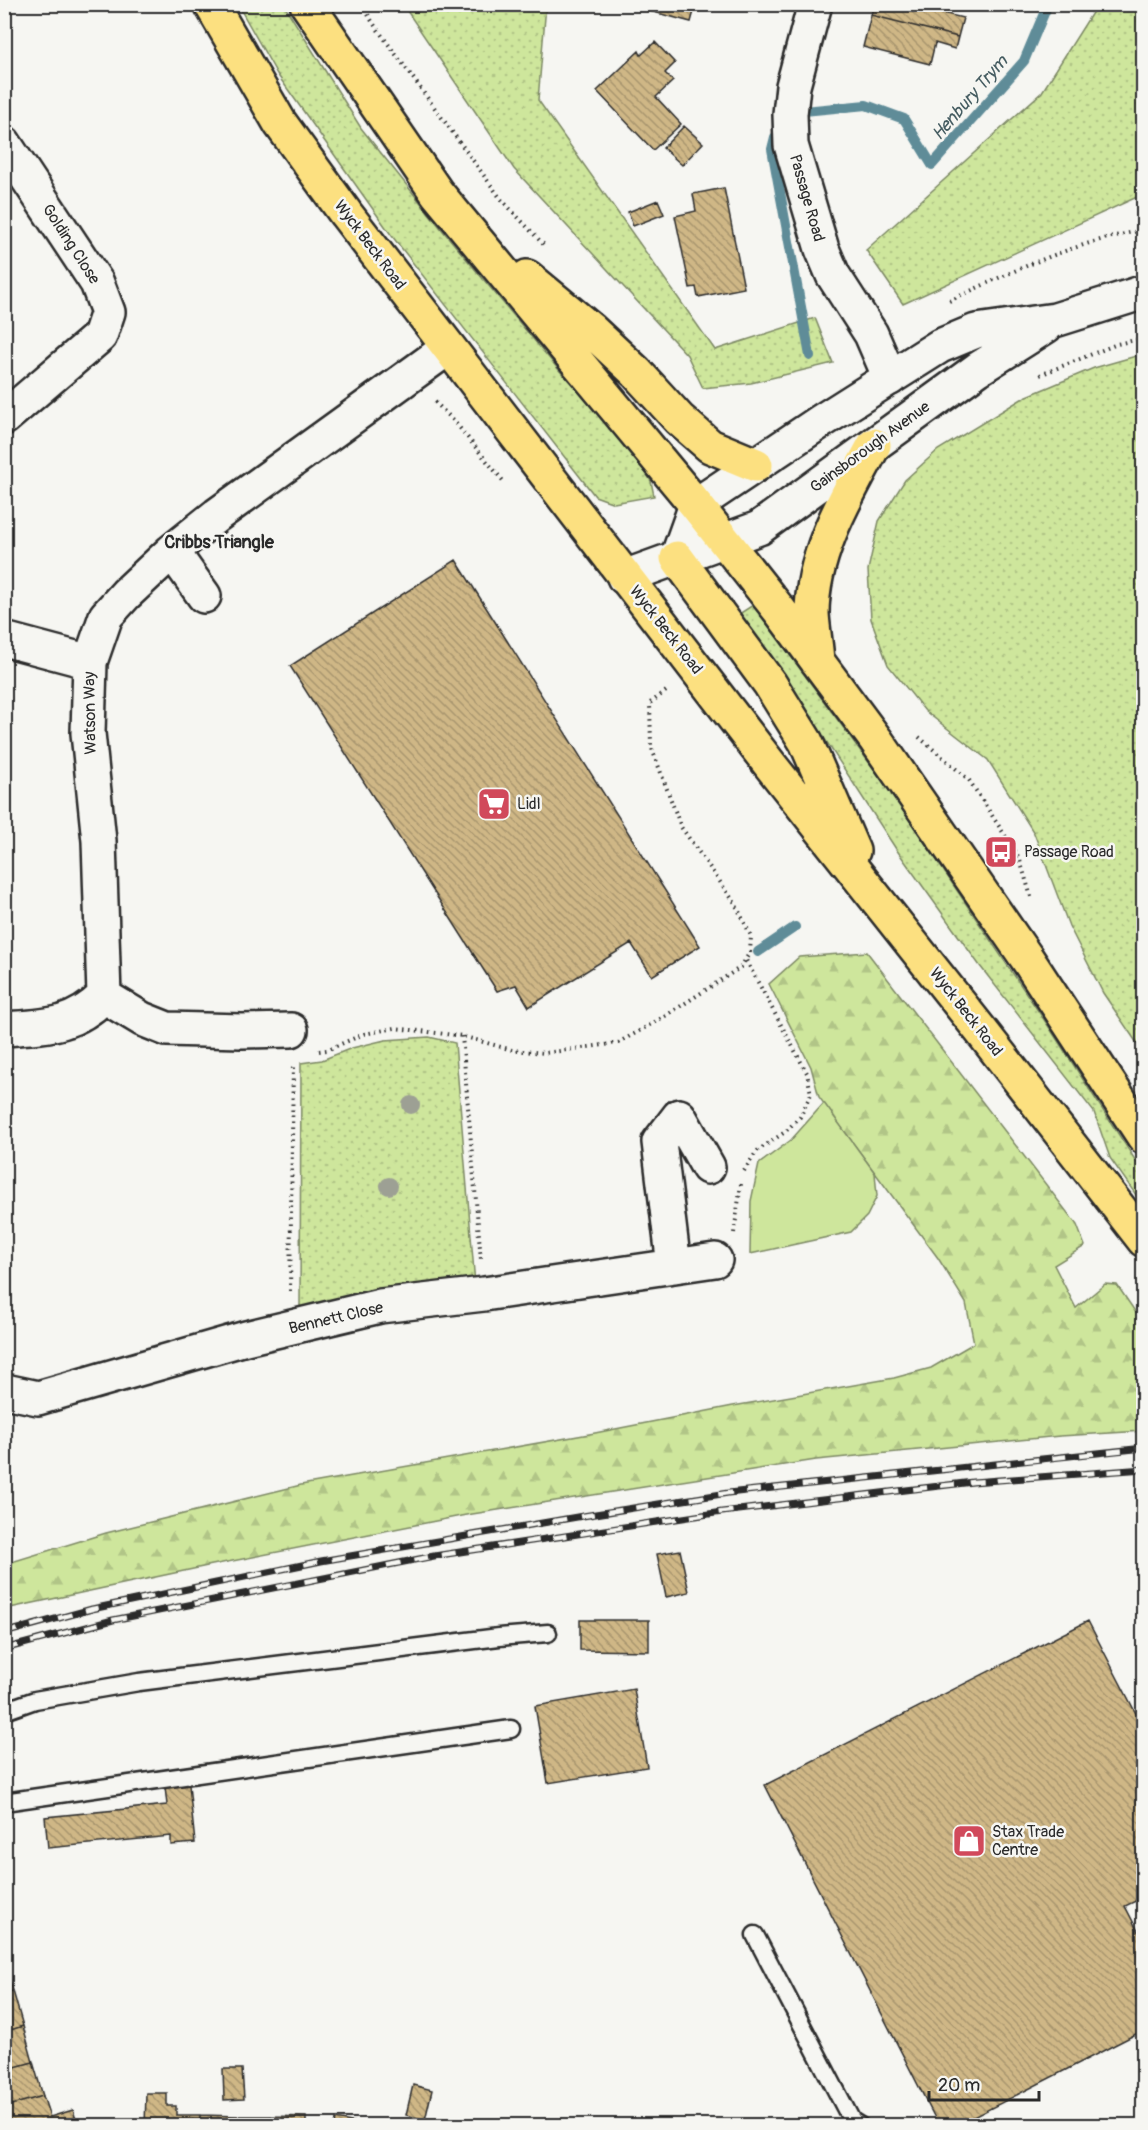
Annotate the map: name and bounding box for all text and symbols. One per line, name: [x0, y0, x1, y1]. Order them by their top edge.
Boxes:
water label: Henbury Trym: [927, 50, 1014, 145]
street label: Passage Road: [785, 152, 829, 244]
street label: Wyck Beck Road: [330, 196, 410, 294]
street label: Golding Close: [38, 200, 104, 288]
street label: Gainsborough Avenue: [806, 397, 934, 497]
district label: Cribbs Triangle: [164, 531, 275, 554]
street label: Wyck Beck Road: [625, 582, 707, 678]
street label: Watson Way: [79, 671, 101, 755]
supermarket icon: Lidl: [476, 786, 512, 822]
place label: Lidl: [517, 794, 541, 814]
bus stop icon: Passage Road: [983, 834, 1019, 870]
place label: Passage Road: [1024, 842, 1114, 862]
street label: Wyck Beck Road: [925, 964, 1007, 1060]
street label: Bennett Close: [287, 1297, 385, 1339]
place label: Stax Trade Centre: [992, 1822, 1064, 1860]
shop icon: Stax Trade Centre: [951, 1823, 987, 1859]
scale bar: [929, 2064, 1038, 2102]
text: 20 m: [938, 2074, 980, 2097]

